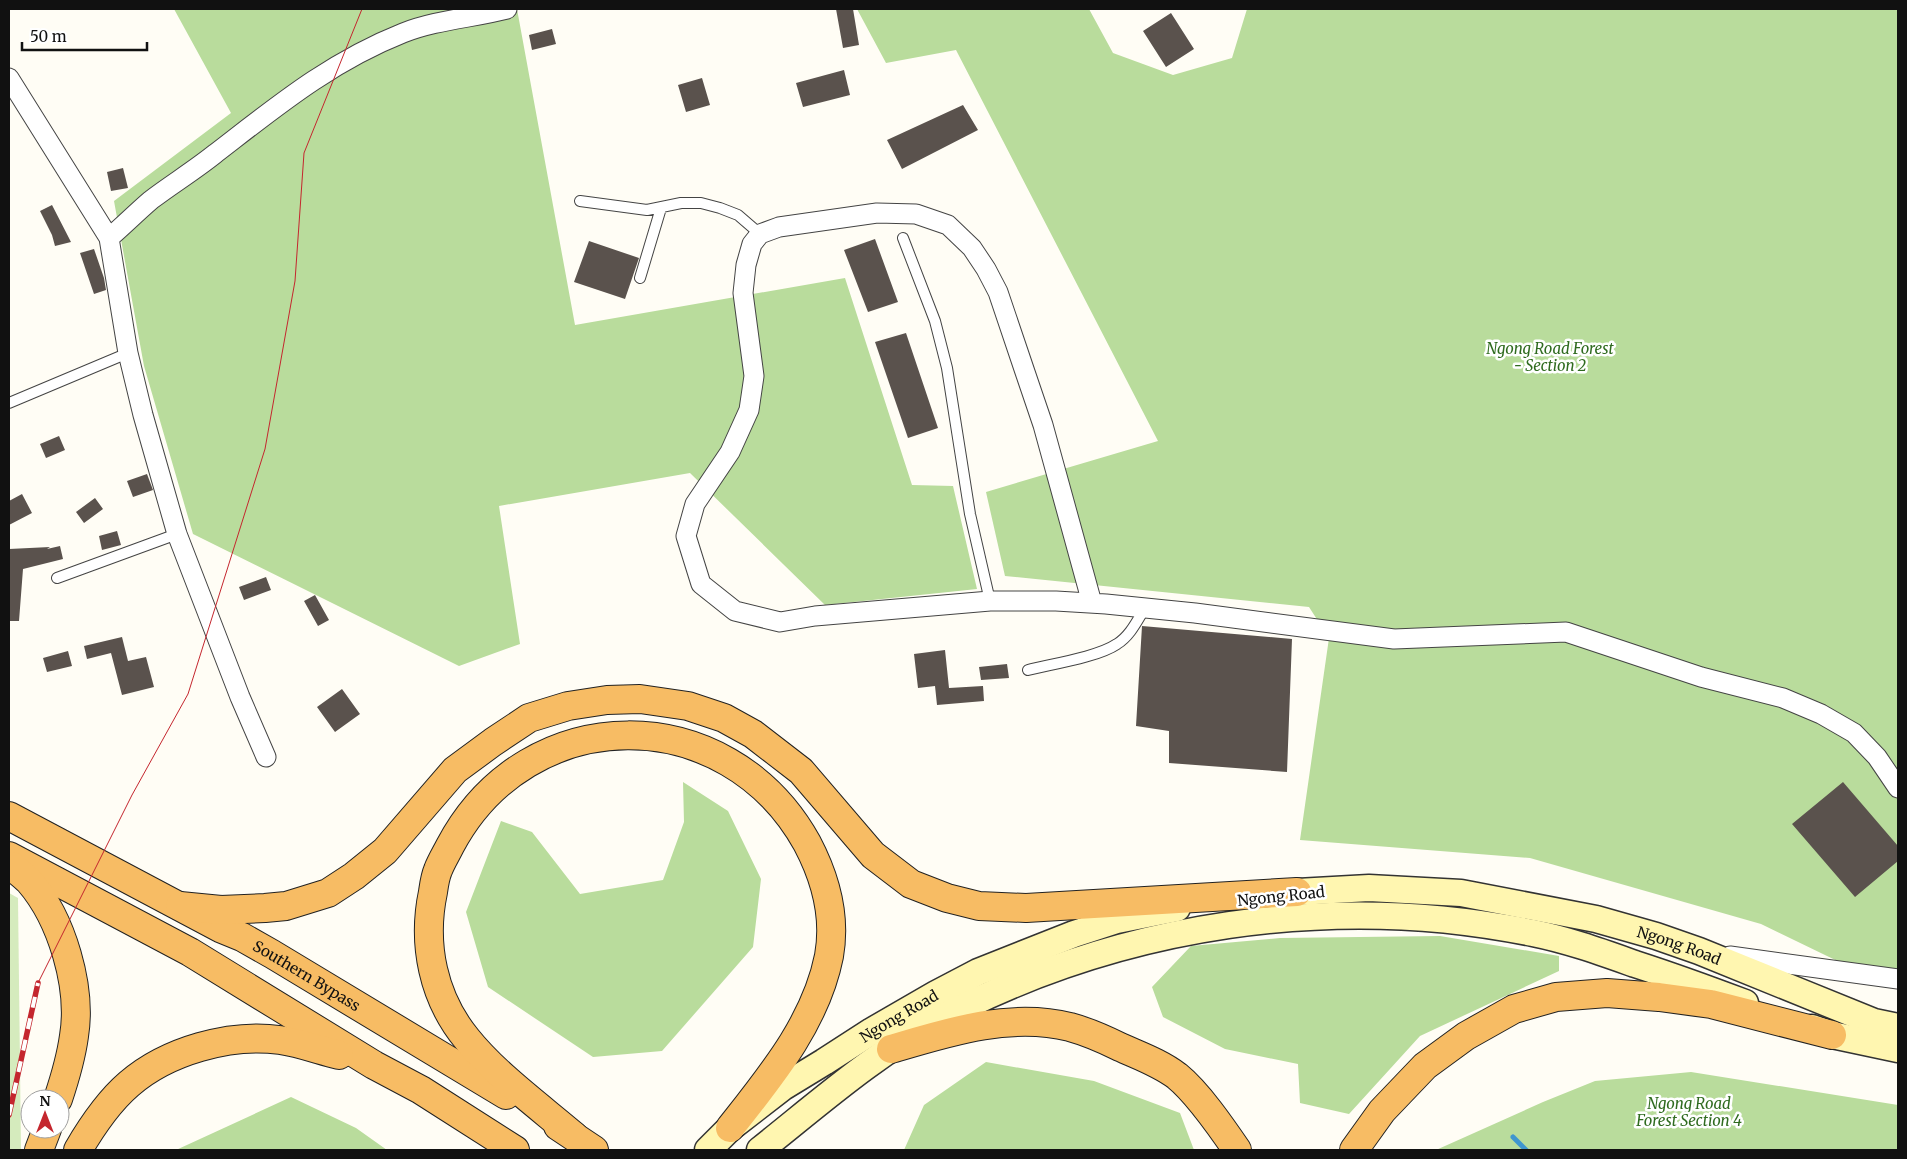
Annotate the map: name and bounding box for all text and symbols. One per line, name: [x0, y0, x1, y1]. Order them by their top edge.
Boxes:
scale bar: [22, 20, 148, 52]
text: 50 m: [30, 27, 67, 46]
park label: Ngong Road Forest - Section 2: [1486, 339, 1615, 375]
street label: Ngong Road: [1236, 882, 1326, 910]
street label: Ngong Road: [1635, 922, 1724, 968]
street label: Southern Bypass: [250, 936, 364, 1015]
street label: Ngong Road: [856, 985, 941, 1046]
north arrow: [20, 1089, 70, 1139]
text: N: [39, 1092, 51, 1110]
park label: Ngong Road Forest Section 4: [1635, 1094, 1742, 1130]

